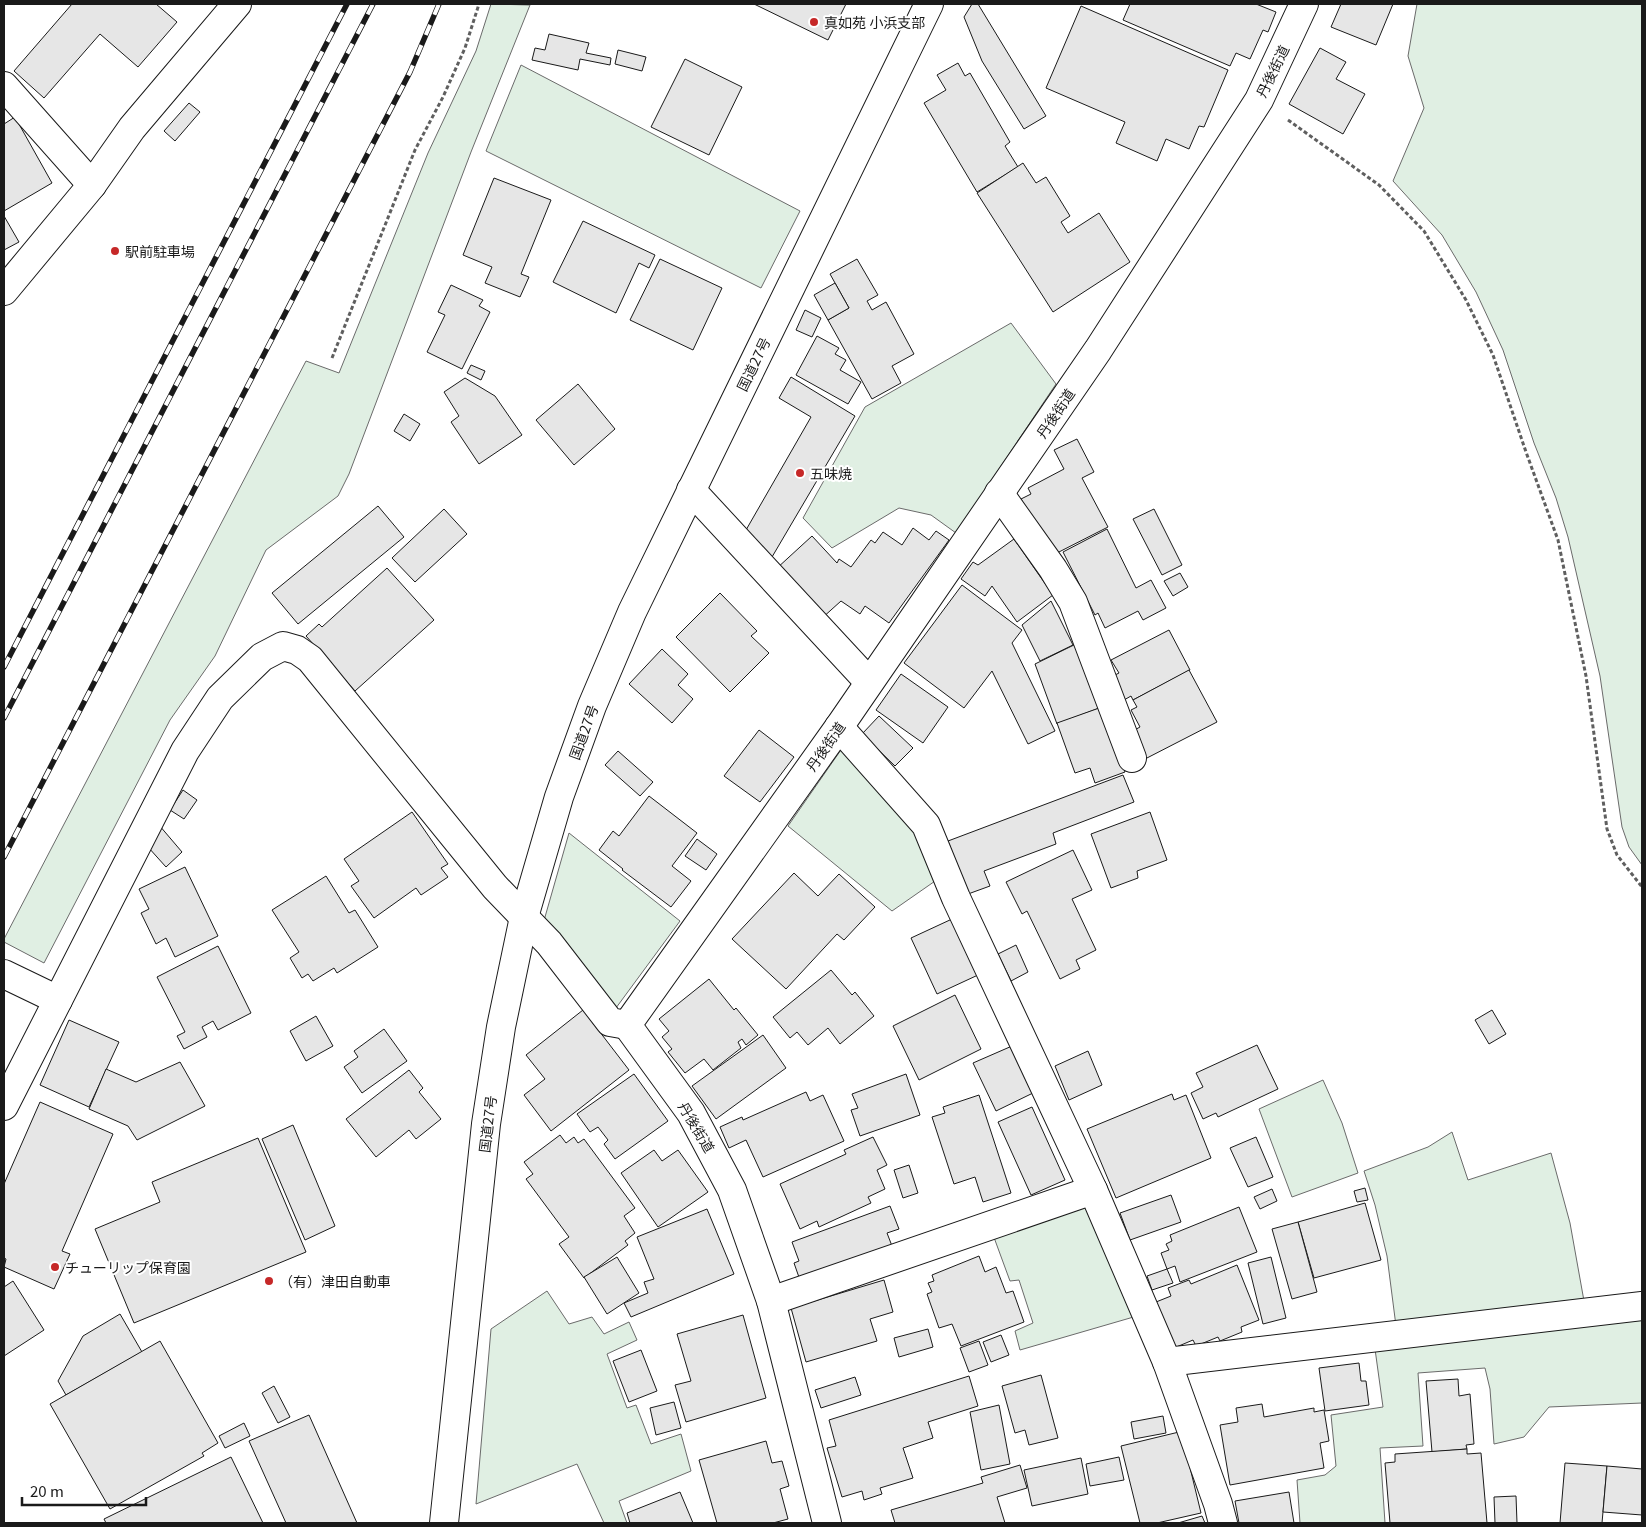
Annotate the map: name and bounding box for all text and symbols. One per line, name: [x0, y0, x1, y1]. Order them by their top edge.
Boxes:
place label: 真如苑 小浜支部: [824, 12, 925, 32]
marker: 真如苑 小浜支部: [808, 16, 820, 28]
street label: 丹後街道: [1251, 41, 1293, 101]
place label: 駅前駐車場: [125, 241, 195, 261]
marker: 駅前駐車場: [109, 245, 121, 257]
street label: 国道27号: [731, 334, 775, 394]
street label: 丹後街道: [1031, 384, 1079, 442]
place label: 五味焼: [810, 463, 852, 483]
marker: 五味焼: [794, 467, 806, 479]
street label: 国道27号: [564, 702, 602, 762]
street label: 丹後街道: [801, 717, 849, 775]
street label: 国道27号: [474, 1094, 500, 1154]
street label: 丹後街道: [674, 1098, 720, 1156]
place label: チューリップ保育園: [65, 1257, 191, 1277]
marker: チューリップ保育園: [49, 1261, 61, 1273]
place label: （有）津田自動車: [279, 1271, 391, 1291]
marker: （有）津田自動車: [263, 1275, 275, 1287]
scale bar: [22, 1474, 146, 1506]
text: 20 m: [30, 1480, 64, 1501]

